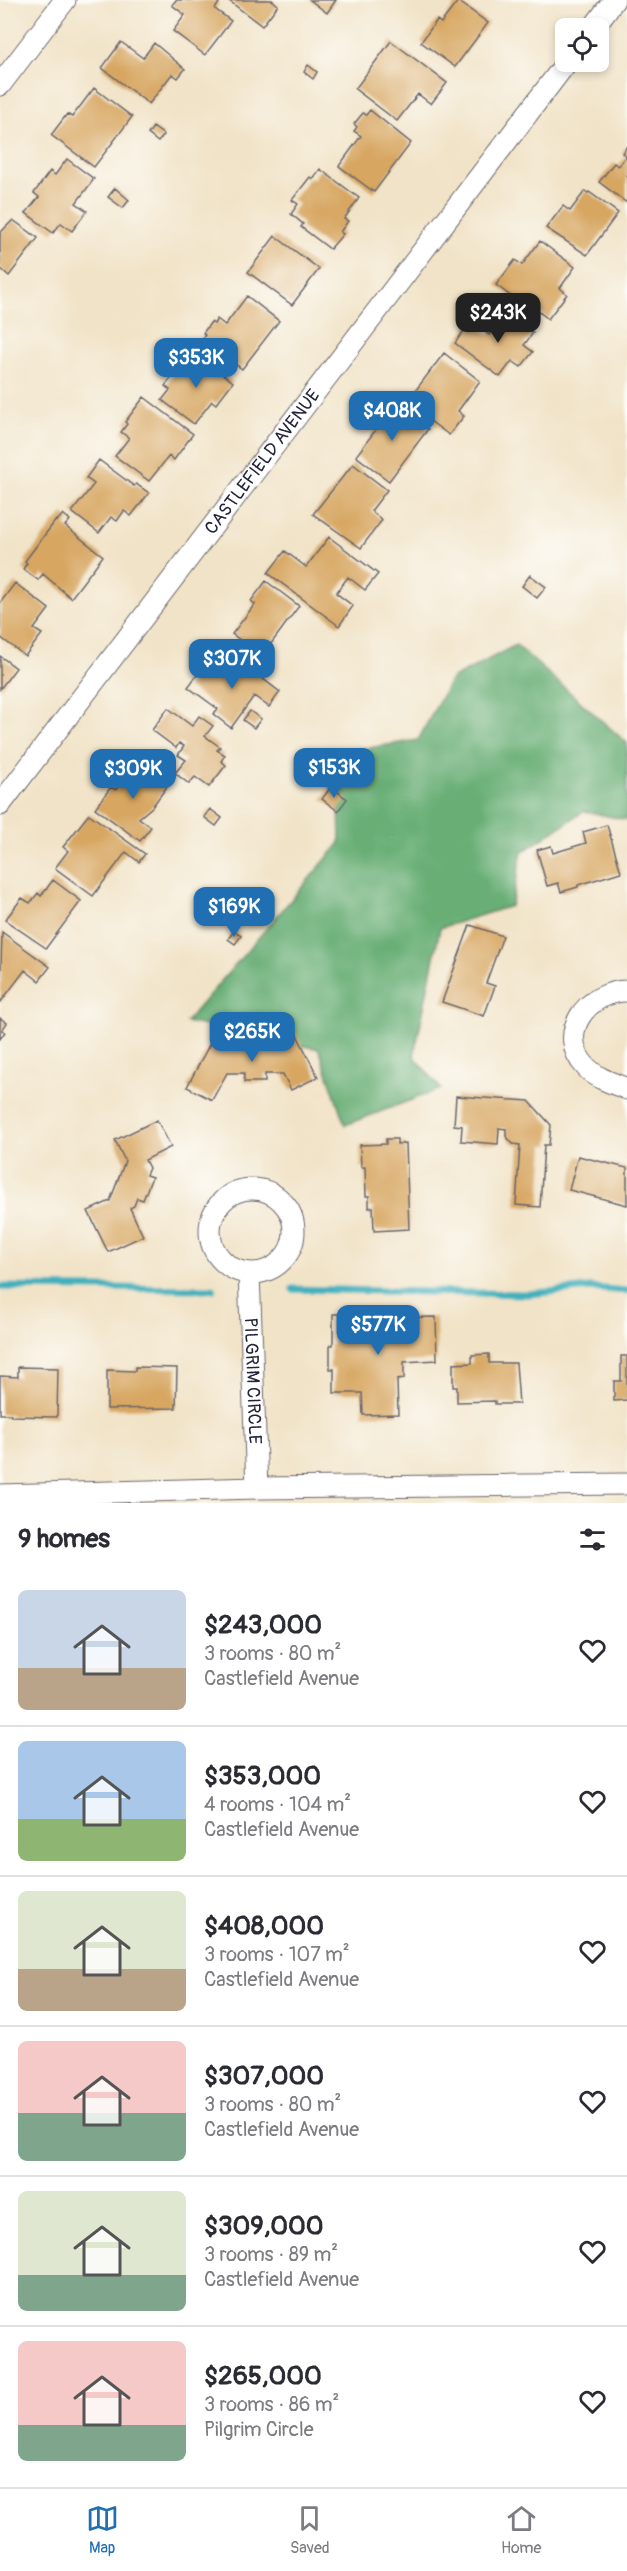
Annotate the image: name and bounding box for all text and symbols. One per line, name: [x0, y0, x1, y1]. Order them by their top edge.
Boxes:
map controls: [555, 18, 609, 72]
button: locate: [555, 18, 609, 72]
pin: $243K: [456, 293, 540, 344]
text: $243K: [470, 300, 526, 325]
pin: $353K: [154, 338, 238, 389]
text: $353K: [168, 345, 224, 370]
street label: CASTLEFIELD AVENUE: [200, 385, 325, 539]
pin: $408K: [350, 391, 434, 442]
text: $408K: [363, 398, 421, 423]
pin: $307K: [190, 639, 274, 690]
text: $307K: [203, 646, 261, 671]
pin: $153K: [292, 748, 376, 799]
pin: $309K: [91, 749, 175, 800]
text: $153K: [308, 755, 360, 780]
text: $309K: [104, 756, 162, 781]
pin: $169K: [192, 887, 276, 938]
text: $169K: [208, 894, 260, 919]
pin: $265K: [210, 1012, 294, 1063]
text: $265K: [224, 1019, 280, 1044]
pin: $577K: [336, 1305, 420, 1356]
text: $577K: [351, 1312, 405, 1337]
street label: PILGRIM CIRCLE: [239, 1317, 266, 1445]
text: 9 homes: [18, 1523, 110, 1555]
icon: filters: [576, 1523, 609, 1556]
text: $243,000: [204, 1609, 322, 1641]
icon: home: [66, 1614, 138, 1686]
icon: heart: [576, 1634, 609, 1667]
text: 3 rooms · 80 m²: [204, 1641, 341, 1666]
text: Castlefield Avenue: [204, 1666, 359, 1691]
text: $353,000: [204, 1760, 321, 1792]
icon: home: [66, 1765, 138, 1837]
icon: heart: [576, 1785, 609, 1818]
text: 4 rooms · 104 m²: [204, 1792, 351, 1817]
text: Castlefield Avenue: [204, 1817, 359, 1842]
text: $408,000: [204, 1910, 324, 1942]
icon: home: [66, 1915, 138, 1987]
icon: heart: [576, 1935, 609, 1968]
text: 3 rooms · 107 m²: [204, 1942, 350, 1967]
text: Castlefield Avenue: [204, 1967, 359, 1992]
text: $307,000: [204, 2060, 324, 2092]
icon: home: [66, 2065, 138, 2137]
icon: heart: [576, 2085, 609, 2118]
text: 3 rooms · 80 m²: [204, 2092, 341, 2117]
text: Castlefield Avenue: [204, 2117, 359, 2142]
text: $309,000: [204, 2210, 324, 2242]
icon: home: [66, 2215, 138, 2287]
icon: heart: [576, 2235, 609, 2268]
text: 3 rooms · 89 m²: [204, 2242, 338, 2267]
text: Castlefield Avenue: [204, 2267, 359, 2292]
text: $265,000: [204, 2360, 322, 2392]
icon: home: [66, 2365, 138, 2437]
icon: heart: [576, 2385, 609, 2418]
text: 3 rooms · 86 m²: [204, 2392, 339, 2417]
text: Pilgrim Circle: [204, 2417, 314, 2442]
tab: Map: [86, 2502, 119, 2558]
tab: Saved: [290, 2502, 330, 2558]
tab: Home: [501, 2502, 541, 2558]

